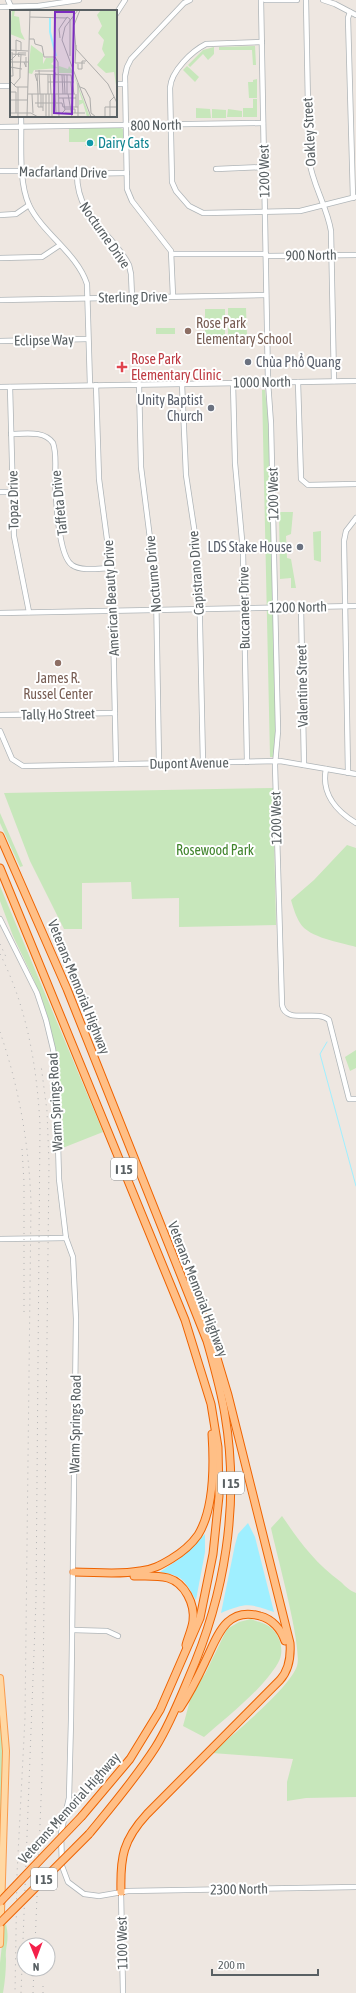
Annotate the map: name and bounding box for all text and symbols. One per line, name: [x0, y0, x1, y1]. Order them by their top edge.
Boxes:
inset map: [10, 10, 117, 117]
street label: Oakley Street: [299, 97, 319, 167]
street label: 800 North: [130, 117, 182, 133]
place label: Dairy Cats: [98, 135, 149, 151]
marker: Dairy Cats: [85, 138, 95, 148]
street label: 1200 West: [256, 144, 272, 198]
street label: Macfarland Drive: [19, 163, 107, 181]
street label: Nocturne Drive: [76, 199, 134, 271]
street label: 900 North: [285, 247, 337, 263]
street label: Sterling Drive: [98, 288, 168, 306]
place label: Rose Park Elementary School: [196, 315, 292, 347]
marker: Rose Park Elementary School: [183, 326, 193, 336]
street label: Eclipse Way: [14, 331, 74, 349]
place label: Rose Park Elementary Clinic: [131, 351, 222, 383]
place label: Chùa Phổ Quang: [256, 353, 341, 370]
marker: Chùa Phổ Quang: [243, 357, 253, 367]
marker: Rose Park Elementary Clinic: [116, 361, 128, 373]
street label: 1000 North: [233, 373, 291, 391]
place label: Unity Baptist Church: [137, 392, 203, 424]
marker: Unity Baptist Church: [206, 403, 216, 413]
street label: 1200 West: [265, 467, 281, 521]
street label: Topaz Drive: [4, 470, 22, 530]
street label: Taffeta Drive: [48, 470, 70, 536]
street label: Capistrano Drive: [185, 530, 207, 616]
street label: Nocturne Drive: [142, 535, 164, 613]
place label: LDS Stake House: [208, 539, 292, 555]
street label: American Beauty Drive: [100, 540, 122, 656]
marker: LDS Stake House: [295, 542, 305, 552]
street label: Buccaneer Drive: [235, 566, 253, 650]
street label: 1200 North: [269, 598, 327, 616]
street label: Valentine Street: [293, 645, 311, 727]
marker: James R. Russel Center: [53, 658, 63, 668]
place label: James R. Russel Center: [23, 670, 94, 702]
street label: Tally Ho Street: [21, 705, 95, 723]
street label: Dupont Avenue: [149, 754, 229, 772]
street label: 1200 West: [268, 791, 284, 845]
park label: Rosewood Park: [176, 842, 254, 858]
street label: Veterans Memorial Highway: [45, 917, 113, 1057]
street label: Warm Springs Road: [44, 1052, 66, 1152]
road number: I 15: [111, 1158, 137, 1180]
street label: Veterans Memorial Highway: [165, 1219, 231, 1359]
street label: Warm Springs Road: [66, 1375, 84, 1473]
road number: I 15: [218, 1472, 244, 1494]
street label: Veterans Memorial Highway: [15, 1749, 123, 1867]
road number: I 15: [31, 1868, 57, 1890]
street label: 2300 North: [210, 1880, 268, 1898]
street label: 1100 West: [114, 1916, 130, 1970]
north arrow: [16, 1937, 56, 1977]
scale bar: [212, 1951, 318, 1977]
text: 200 m: [218, 1958, 245, 1972]
text: N: [33, 1961, 40, 1973]

